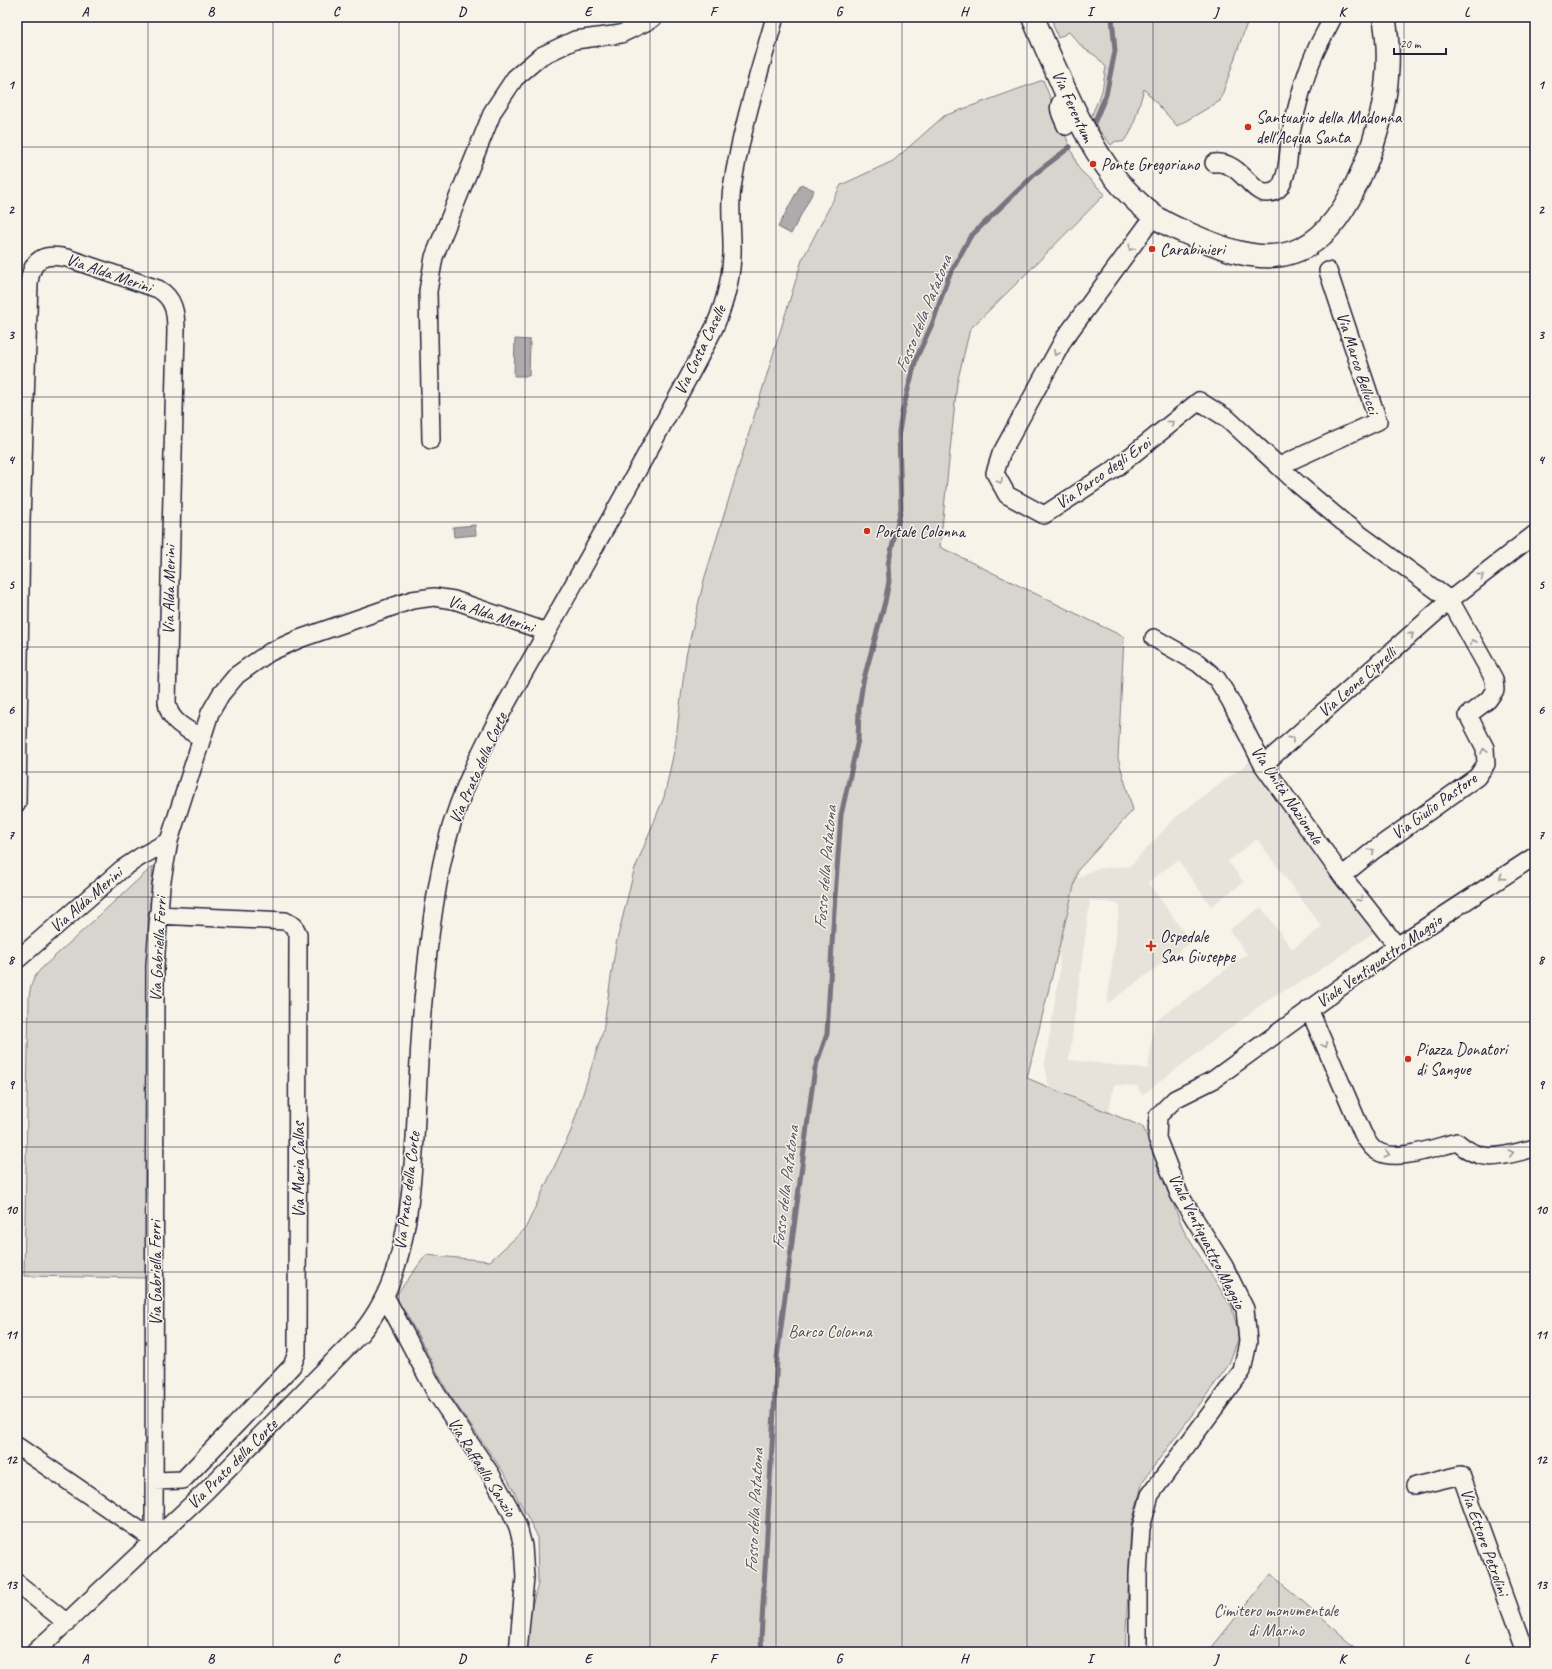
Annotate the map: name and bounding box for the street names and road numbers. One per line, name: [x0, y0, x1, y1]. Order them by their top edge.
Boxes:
street label: Via Ferentum: [1047, 67, 1099, 146]
street label: Via Alda Merini: [63, 249, 157, 298]
street label: Via Costa Caselle: [669, 300, 731, 398]
street label: Via Marco Bellucci: [1332, 310, 1385, 418]
street label: Via Parco degli Eroi: [1051, 431, 1156, 514]
street label: Via Alda Merini: [158, 542, 180, 635]
street label: Via Alda Merini: [445, 590, 539, 639]
street label: Via Leone Ciprelli: [1313, 641, 1402, 722]
street label: Via Prato della Corte: [444, 708, 512, 827]
street label: Via Unità Nazionale: [1246, 742, 1328, 849]
street label: Via Giulio Pastore: [1387, 767, 1482, 844]
street label: Via Alda Merini: [45, 861, 129, 937]
street label: Via Gabriella Ferri: [145, 894, 171, 1002]
street label: Viale Ventiquattro Maggio: [1312, 909, 1448, 1012]
street label: Via Maria Callas: [288, 1120, 309, 1218]
street label: Via Prato della Corte: [389, 1129, 425, 1251]
street label: Viale Ventiquattro Maggio: [1164, 1170, 1251, 1314]
street label: Via Gabriella Ferri: [145, 1219, 166, 1326]
street label: Via Prato della Corte: [182, 1413, 283, 1514]
street label: Via Raffaello Sanzio: [443, 1414, 521, 1521]
street label: Via Ettore Petrolini: [1456, 1486, 1515, 1600]

